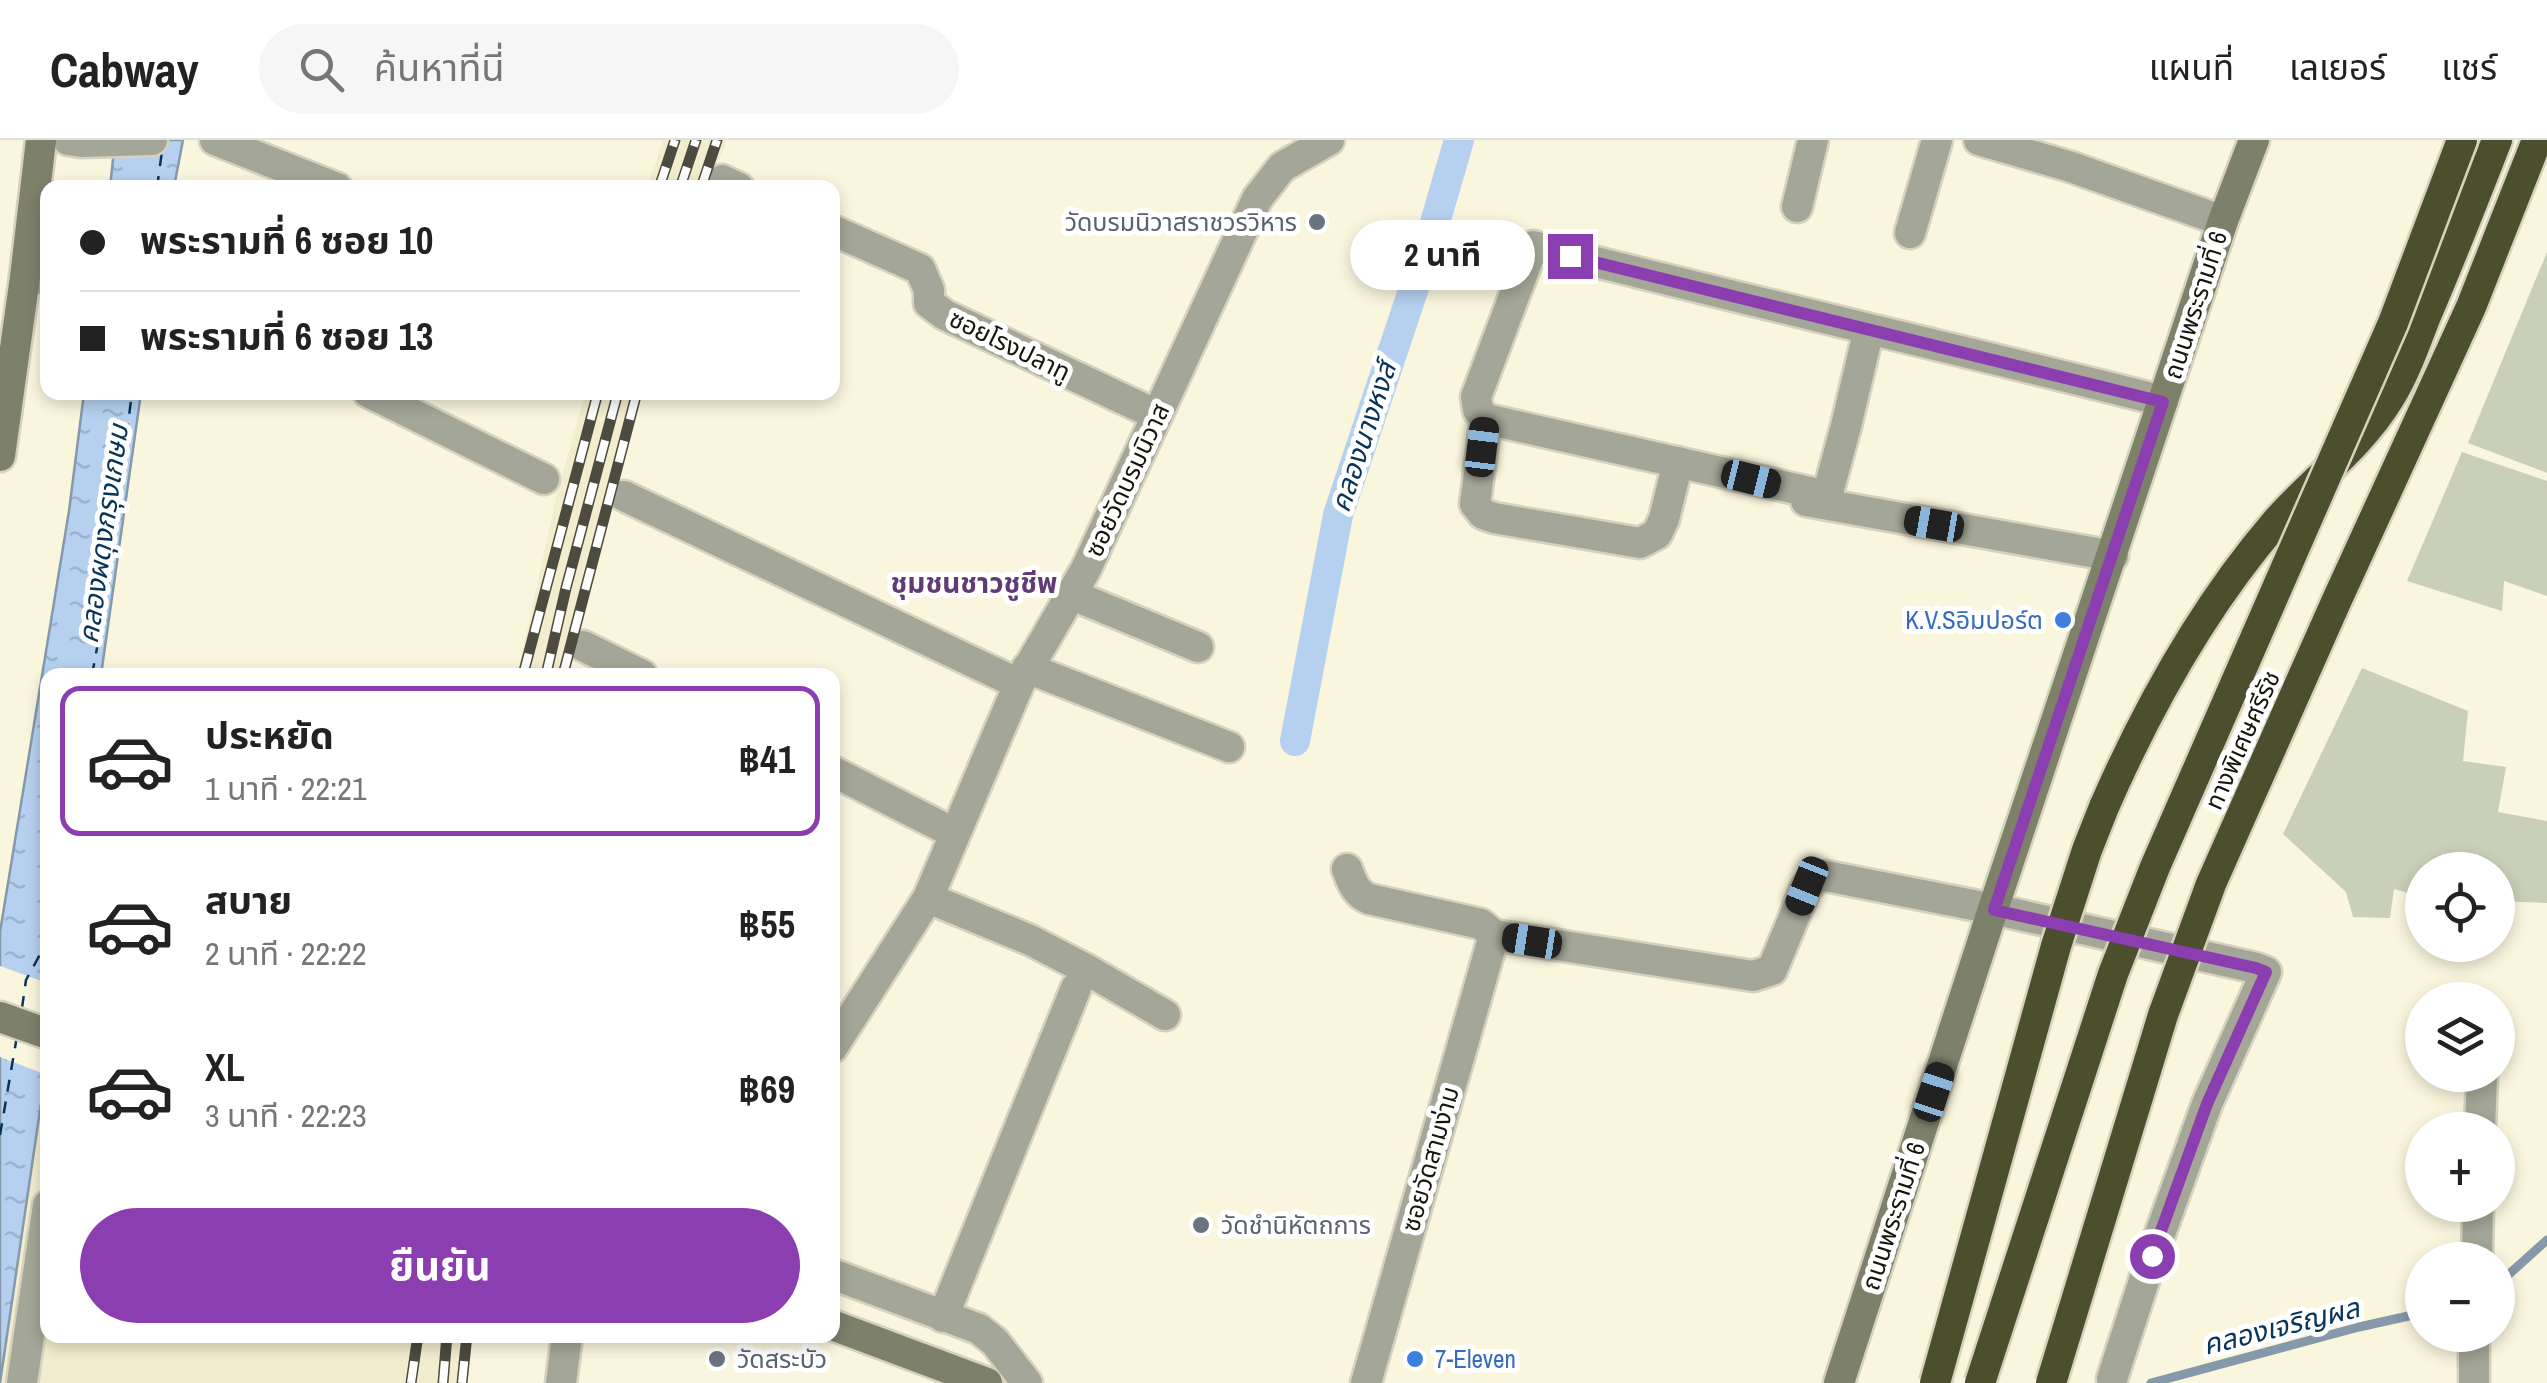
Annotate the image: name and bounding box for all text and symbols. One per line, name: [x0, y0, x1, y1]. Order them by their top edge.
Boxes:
search box: [259, 24, 959, 114]
text: Cabway: [50, 37, 199, 102]
icon: search: [294, 42, 349, 97]
text: ค้นหาที่นี่: [374, 42, 505, 93]
text: แผนที่: [2149, 44, 2234, 91]
text: เลเยอร์: [2289, 44, 2386, 91]
text: แชร์: [2441, 44, 2497, 91]
place label: วัดบรมนิวาสราชวรวิหาร: [1065, 205, 1297, 239]
marker: วัดบรมนิวาสราชวรวิหาร: [1306, 211, 1328, 233]
text: พระรามที่ 6 ซอย 10: [140, 215, 433, 266]
callout: 2 นาที: [1350, 221, 1535, 291]
street label: ถนนพระรามที่ 6: [2155, 227, 2235, 383]
text: 2 นาที: [1404, 233, 1481, 276]
route end: [1548, 234, 1593, 279]
street label: ซอยโรงปลาทู: [944, 301, 1076, 389]
text: พระรามที่ 6 ซอย 13: [140, 311, 433, 362]
water label: คลองนางหงส์: [1321, 352, 1407, 517]
street label: ซอยวัดบรมนิวาส: [1077, 398, 1177, 562]
car: [1463, 415, 1501, 479]
water label: คลองผดุงกรุงเกษม: [69, 420, 137, 646]
car: [1718, 457, 1784, 501]
car: [1902, 504, 1966, 544]
district label: ชุมชนชาวชูชีพ: [891, 564, 1057, 602]
place label: K.V.Sอิมปอร์ต: [1905, 603, 2043, 637]
marker: K.V.Sอิมปอร์ต: [2052, 609, 2074, 631]
street label: ทางพิเศษศรีรัช: [2196, 665, 2288, 815]
text: ประหยัด: [205, 710, 334, 761]
icon: car: [85, 716, 175, 806]
text: ฿41: [738, 734, 795, 785]
text: 1 นาที · 22:21: [205, 767, 367, 810]
map controls: [2405, 852, 2515, 1352]
button: locate: [2405, 852, 2515, 962]
car: [1782, 853, 1832, 919]
text: สบาย: [205, 875, 292, 926]
icon: car: [85, 881, 175, 971]
text: ฿55: [738, 899, 795, 950]
car: [1500, 921, 1564, 961]
text: 2 นาที · 22:22: [205, 932, 367, 975]
button: layers: [2405, 982, 2515, 1092]
text: XL: [205, 1042, 245, 1093]
icon: car: [85, 1046, 175, 1136]
car: [1910, 1059, 1958, 1125]
text: ฿69: [738, 1064, 795, 1115]
street label: ซอยวัดสามง่าม: [1393, 1082, 1467, 1236]
text: 3 นาที · 22:23: [205, 1094, 367, 1137]
button: +: [2405, 1112, 2515, 1222]
street label: ถนนพระรามที่ 6: [1853, 1138, 1933, 1294]
button: ยืนยัน: [80, 1208, 800, 1323]
place label: วัดชำนิหัตถการ: [1221, 1208, 1371, 1242]
marker: วัดชำนิหัตถการ: [1190, 1214, 1212, 1236]
route start: [2130, 1234, 2175, 1279]
button: −: [2405, 1242, 2515, 1352]
water label: คลองเจริญผล: [2199, 1288, 2364, 1364]
place label: วัดสระบัว: [737, 1342, 827, 1376]
place label: 7-Eleven: [1435, 1342, 1516, 1376]
marker: วัดสระบัว: [706, 1348, 728, 1370]
marker: 7-Eleven: [1404, 1348, 1426, 1370]

